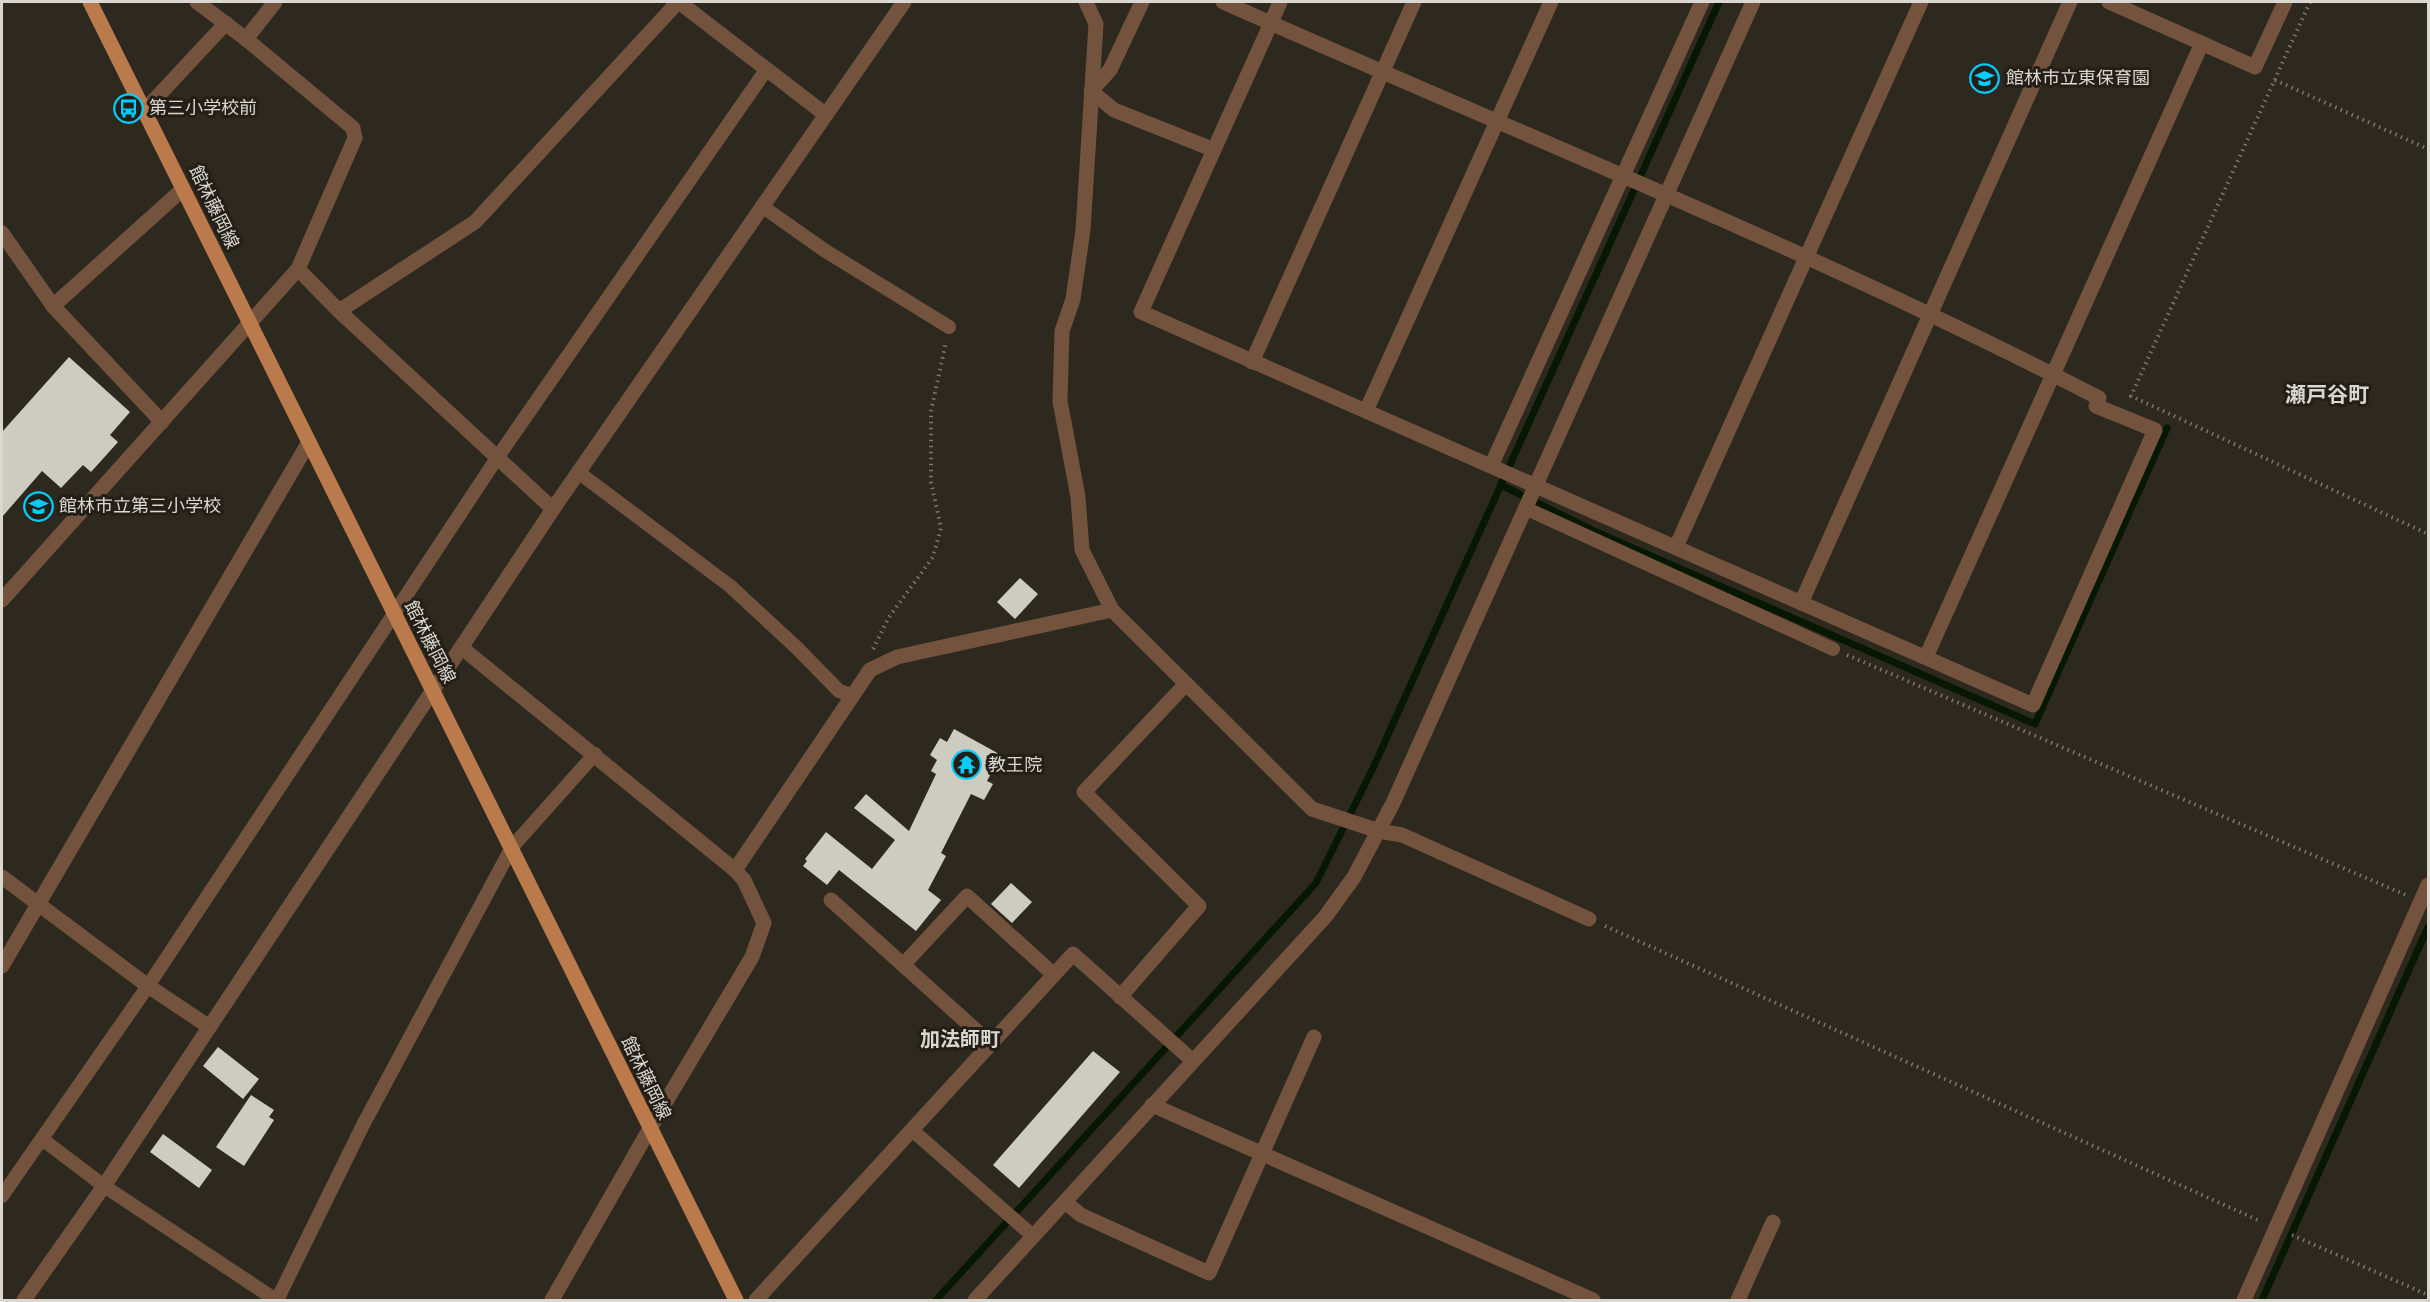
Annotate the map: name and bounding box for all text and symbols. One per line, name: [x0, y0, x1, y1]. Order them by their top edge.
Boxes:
school or university icon: 館林市立東保育園: [1969, 62, 2001, 94]
place label: 館林市立東保育園: [2006, 67, 2150, 88]
bus stop icon: 第三小学校前: [112, 92, 144, 124]
place label: 第三小学校前: [149, 97, 257, 118]
street label: 館林藤岡線: [185, 162, 244, 252]
district label: 瀬戸谷町: [2285, 382, 2369, 406]
school or university icon: 館林市立第三小学校: [22, 490, 54, 522]
place label: 館林市立第三小学校: [59, 495, 221, 516]
street label: 館林藤岡線: [401, 597, 460, 687]
temple icon: 教王院: [951, 749, 983, 781]
place label: 教王院: [988, 754, 1042, 775]
district label: 加法師町: [920, 1027, 1000, 1050]
street label: 館林藤岡線: [617, 1033, 676, 1123]

